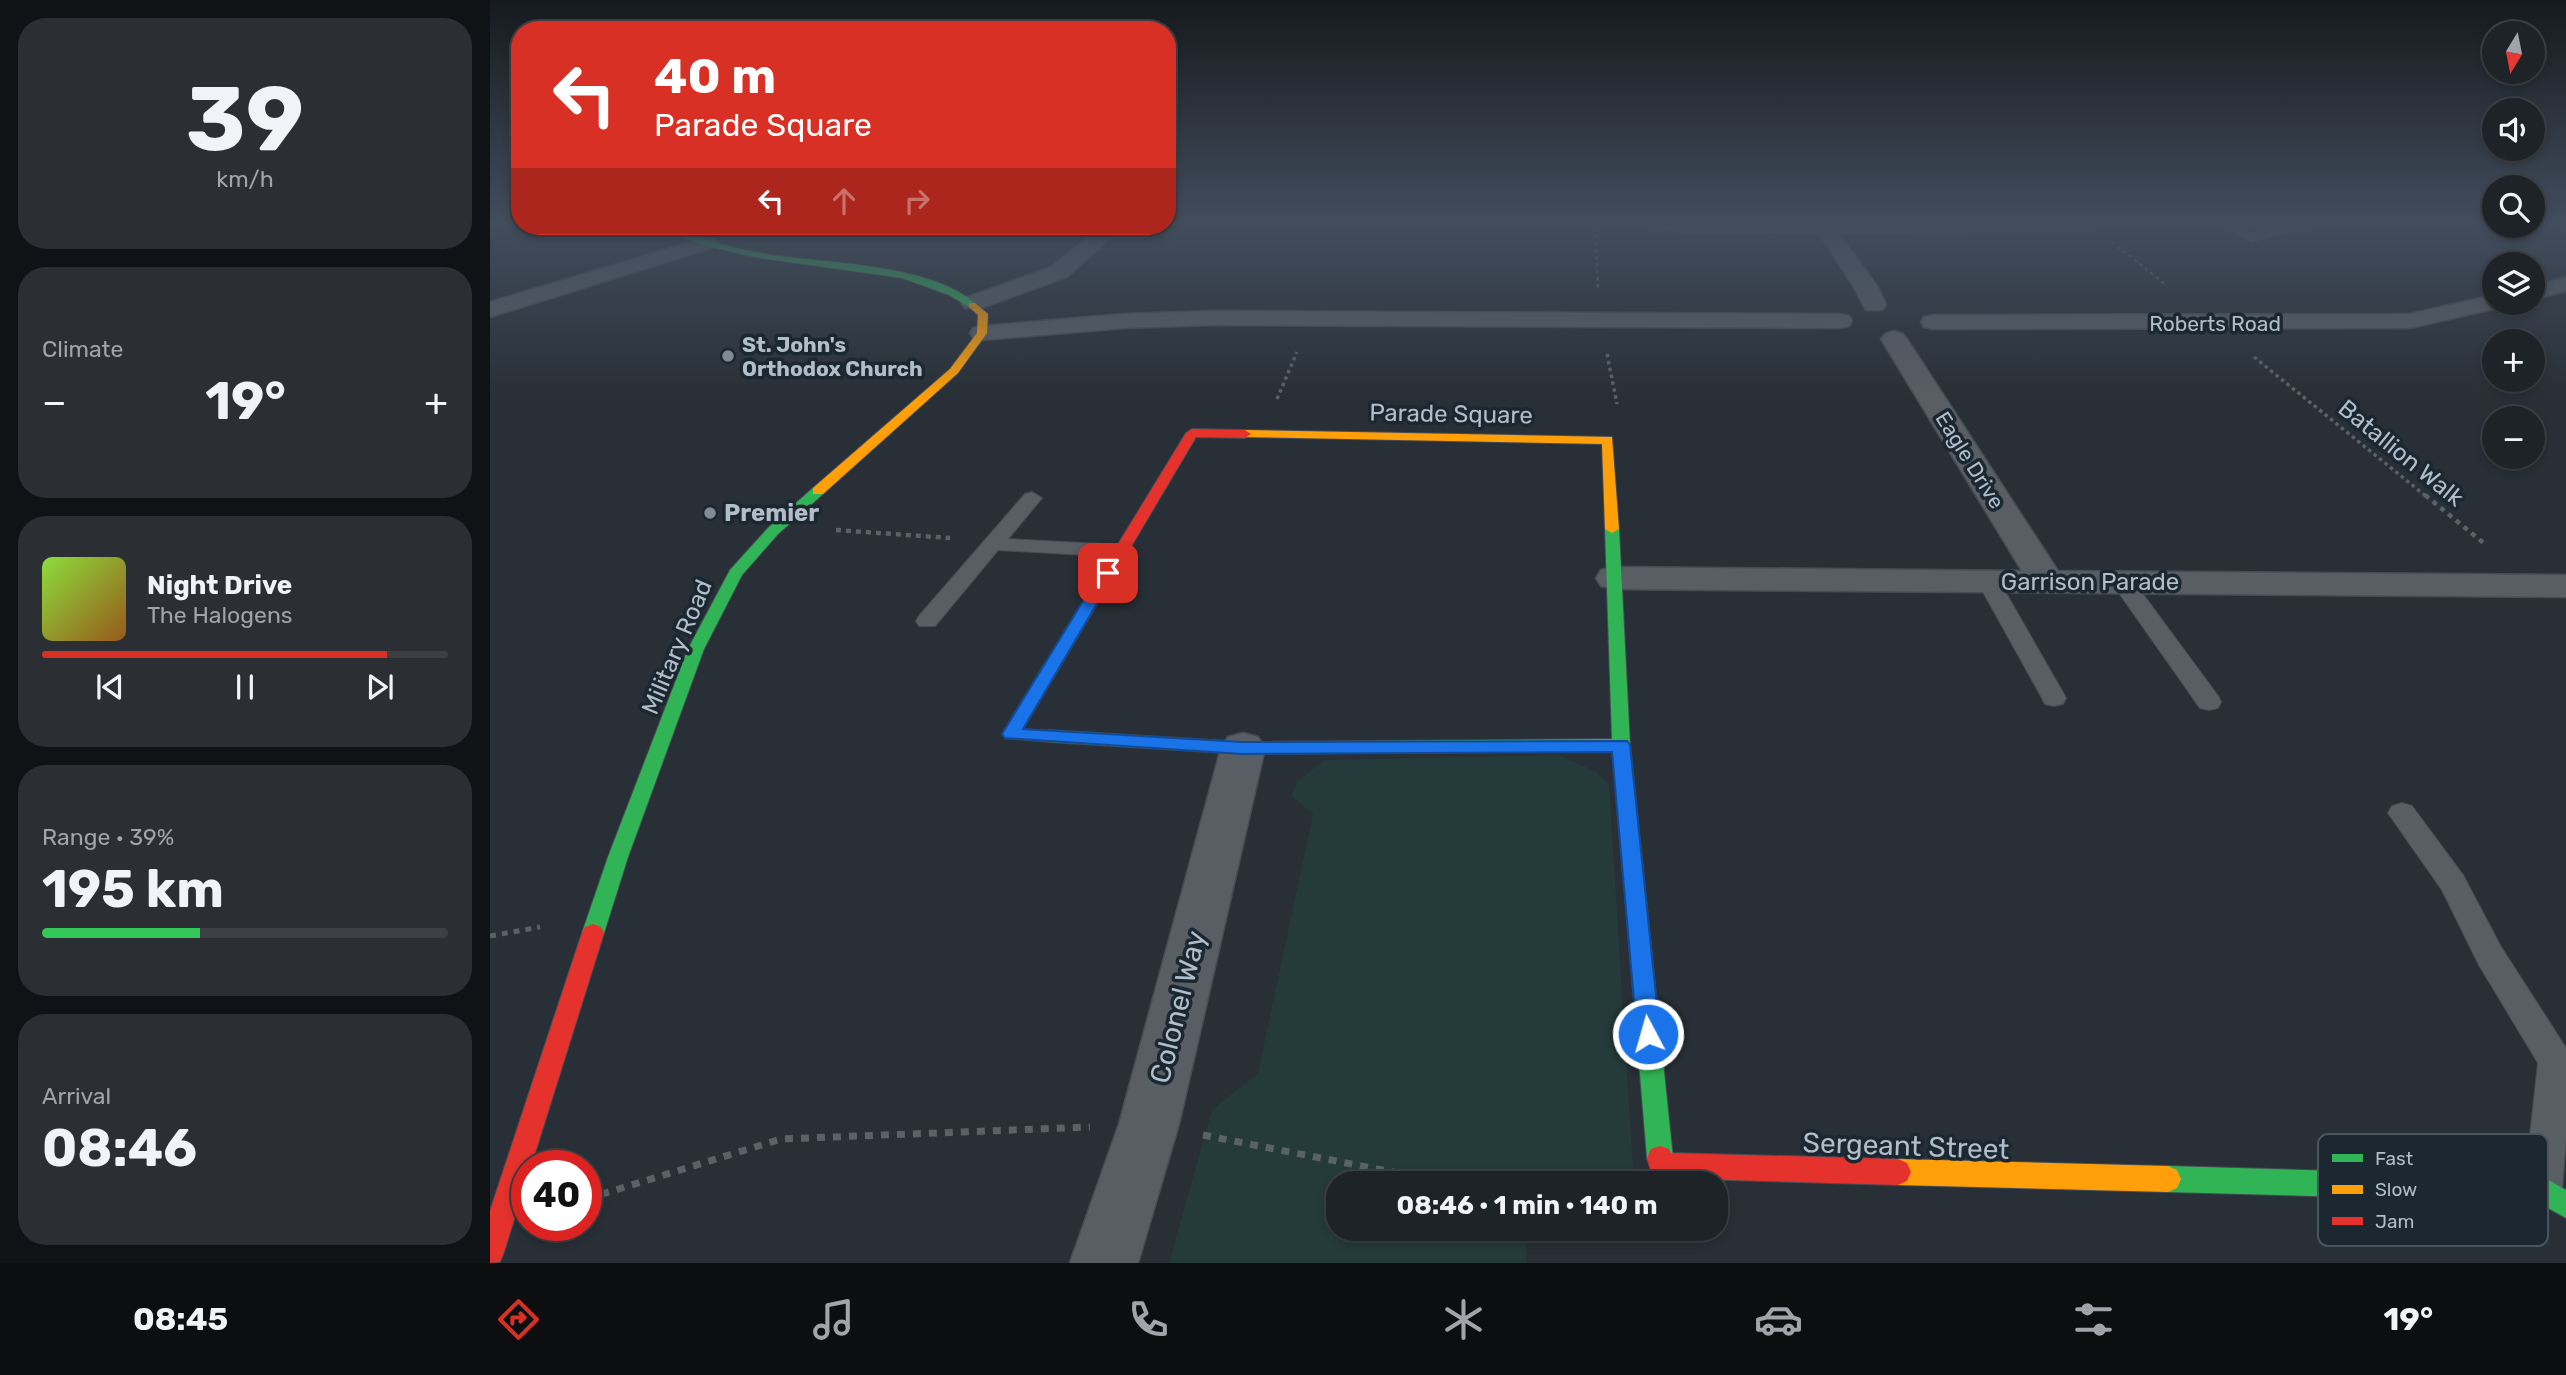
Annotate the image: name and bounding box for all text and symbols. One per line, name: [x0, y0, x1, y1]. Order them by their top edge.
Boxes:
north arrow: [2482, 21, 2544, 84]
map controls: [2482, 21, 2545, 469]
text: 40 m: [654, 47, 776, 105]
icon: left: [539, 49, 630, 140]
text: 39: [186, 65, 304, 173]
button: sound: [2482, 98, 2545, 161]
text: Parade Square: [654, 106, 872, 144]
text: km/h: [216, 165, 274, 193]
button: search: [2482, 175, 2545, 238]
icon: left: [752, 182, 790, 220]
icon: ahead: [825, 182, 863, 220]
icon: right: [898, 182, 936, 220]
button: layers: [2482, 252, 2545, 315]
street label: Roberts Road: [2149, 311, 2281, 336]
button: +: [2482, 329, 2545, 392]
place label: St. John's Orthodox Church: [742, 332, 923, 381]
text: Climate: [42, 335, 123, 363]
marker: St. John's Orthodox Church: [720, 348, 736, 364]
text: 19°: [205, 370, 286, 432]
text: −: [42, 379, 67, 425]
text: +: [424, 379, 448, 425]
street label: Batallion Walk: [2333, 394, 2470, 512]
street label: Parade Square: [1369, 399, 1533, 429]
button: −: [2482, 406, 2545, 469]
street label: Eagle Drive: [1930, 407, 2010, 513]
place label: Premier: [724, 499, 819, 527]
marker: Premier: [702, 505, 718, 521]
pin: [1078, 543, 1138, 603]
icon: arrive: [1089, 554, 1127, 592]
street label: Garrison Parade: [2001, 568, 2179, 596]
text: Night Drive: [147, 570, 292, 601]
street label: Military Road: [636, 575, 718, 719]
text: The Halogens: [147, 601, 293, 629]
icon: previous: [91, 668, 129, 706]
icon: pause: [226, 668, 264, 706]
icon: next: [361, 668, 399, 706]
text: Range · 39%: [42, 823, 174, 851]
text: 195 km: [42, 858, 224, 920]
street label: Colonel Way: [1143, 927, 1213, 1087]
position arrow: [1611, 997, 1685, 1071]
text: Arrival: [42, 1082, 111, 1110]
text: 08:46: [42, 1117, 197, 1179]
street label: Sergeant Street: [1802, 1126, 2010, 1166]
legend: [2318, 1134, 2548, 1246]
text: Fast: [2375, 1147, 2414, 1170]
speed limit sign: 40: [511, 1150, 602, 1241]
text: Slow: [2375, 1178, 2417, 1201]
text: 08:46 · 1 min · 140 m: [1396, 1190, 1658, 1221]
text: Jam: [2375, 1210, 2414, 1233]
icon: directions: [494, 1295, 543, 1344]
icon: music: [809, 1295, 858, 1344]
icon: phone: [1124, 1295, 1173, 1344]
icon: climate: [1439, 1295, 1488, 1344]
icon: car: [1754, 1295, 1803, 1344]
icon: filters: [2069, 1295, 2118, 1344]
text: 08:45: [133, 1300, 228, 1338]
text: 19°: [2383, 1300, 2433, 1338]

